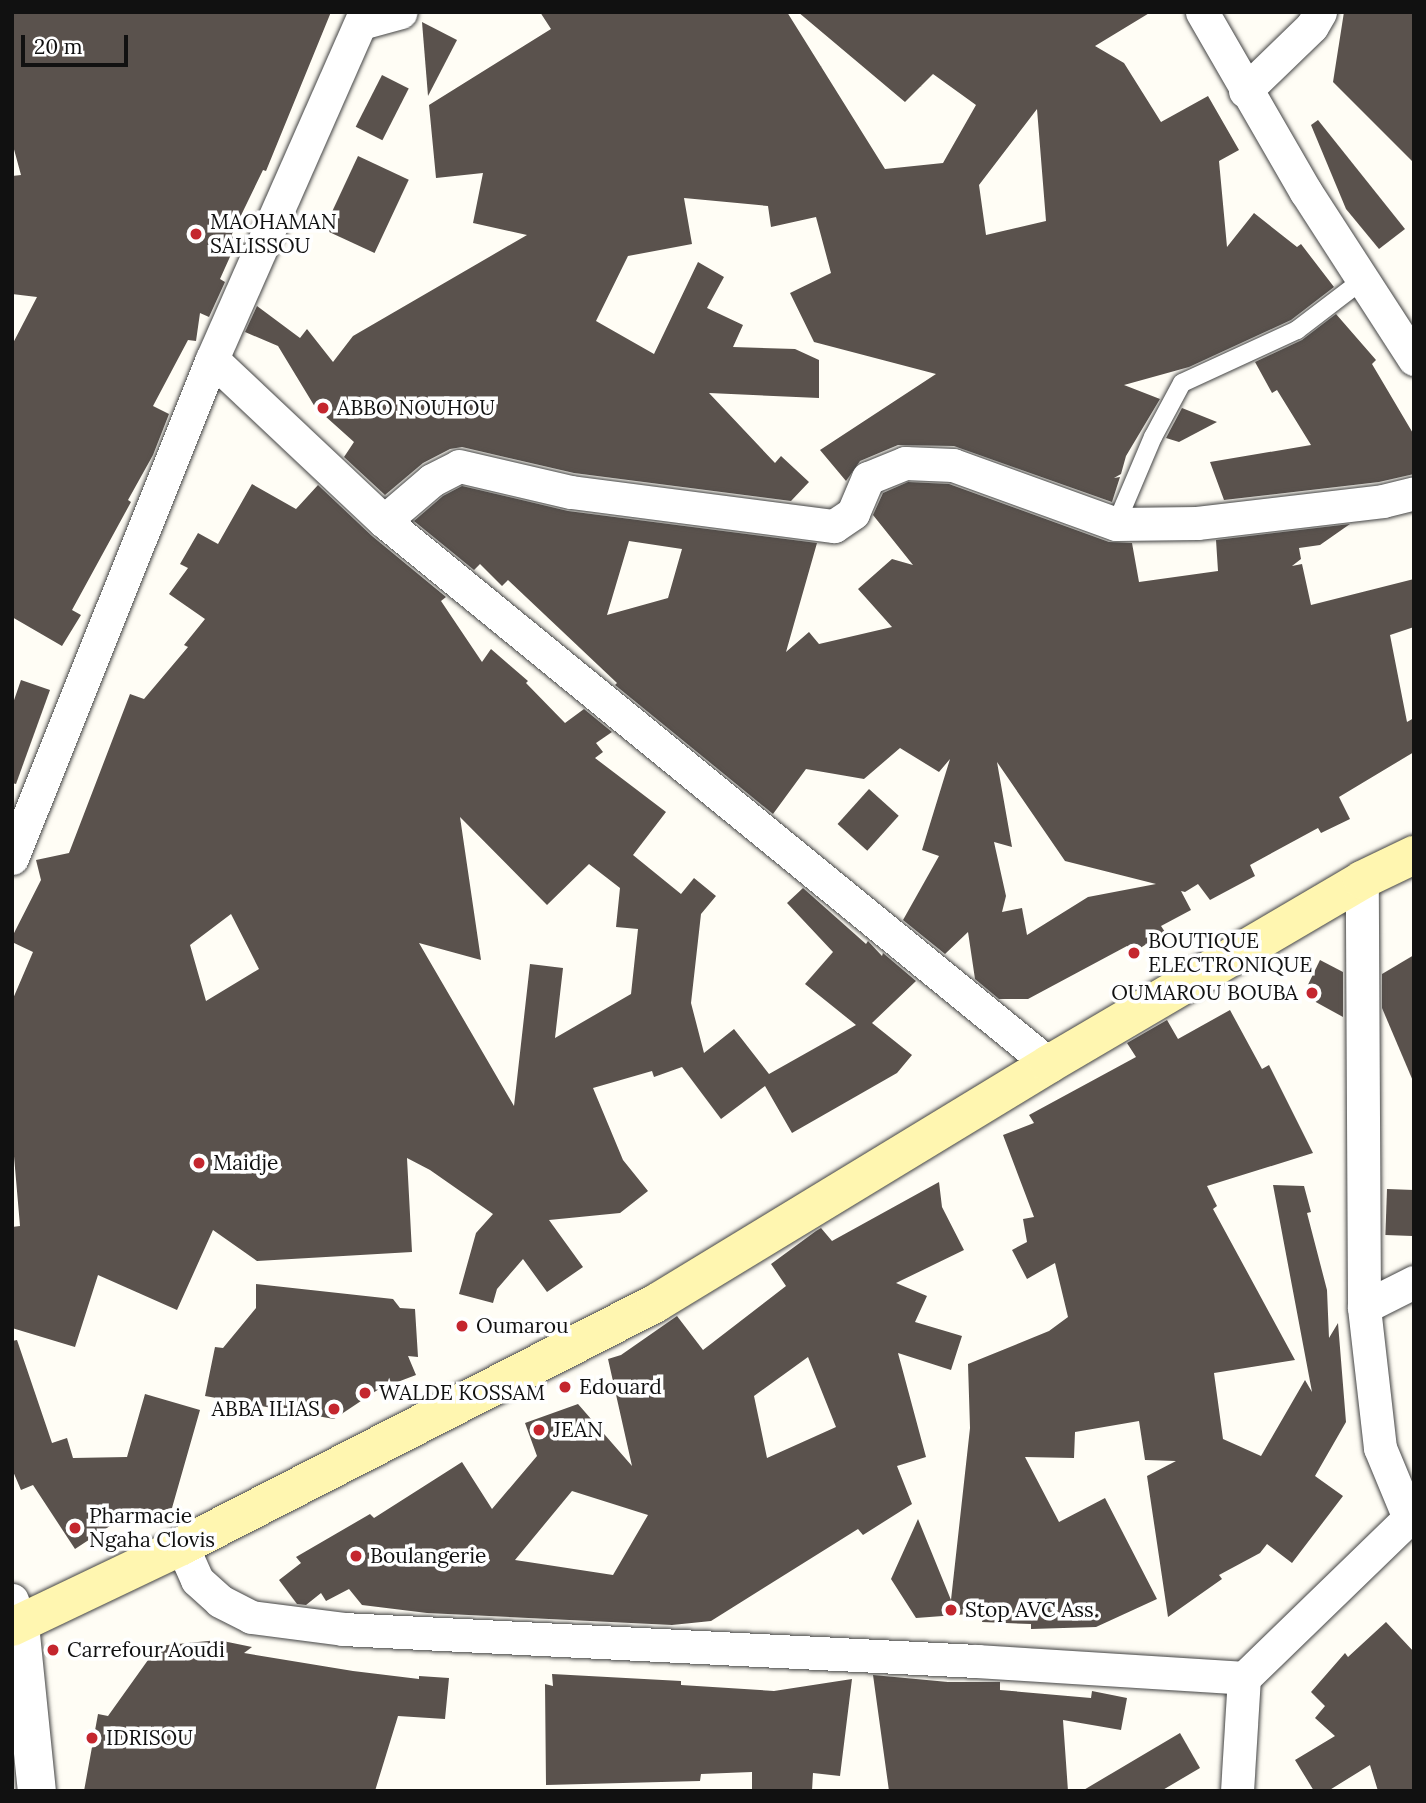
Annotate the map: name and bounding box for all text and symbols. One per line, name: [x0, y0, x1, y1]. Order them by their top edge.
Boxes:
scale bar: [24, 21, 131, 65]
text: 20 m: [34, 33, 83, 60]
place label: MAOHAMAN SALISSOU: [210, 209, 337, 259]
marker: MAOHAMAN SALISSOU: [188, 226, 204, 242]
place label: ABBO NOUHOU: [337, 395, 495, 421]
marker: ABBO NOUHOU: [315, 400, 331, 416]
place label: BOUTIQUE ELECTRONIQUE: [1148, 928, 1312, 978]
marker: BOUTIQUE ELECTRONIQUE: [1126, 945, 1142, 961]
place label: OUMAROU BOUBA: [1111, 980, 1298, 1006]
marker: OUMAROU BOUBA: [1304, 985, 1320, 1001]
place label: Maidje: [213, 1150, 278, 1176]
marker: Maidje: [191, 1155, 207, 1171]
place label: Oumarou: [476, 1313, 569, 1339]
marker: Oumarou: [454, 1318, 470, 1334]
place label: Edouard: [579, 1374, 662, 1400]
marker: Edouard: [557, 1379, 573, 1395]
place label: WALDE KOSSAM: [379, 1380, 545, 1406]
marker: WALDE KOSSAM: [357, 1385, 373, 1401]
place label: ABBA ILIAS: [212, 1396, 320, 1422]
marker: ABBA ILIAS: [326, 1401, 342, 1417]
place label: JEAN: [553, 1417, 603, 1443]
marker: JEAN: [531, 1422, 547, 1438]
place label: Pharmacie Ngaha Clovis: [89, 1503, 215, 1553]
marker: Pharmacie Ngaha Clovis: [67, 1520, 83, 1536]
place label: Boulangerie: [370, 1543, 486, 1569]
marker: Boulangerie: [348, 1548, 364, 1564]
place label: Stop AVC Ass.: [965, 1597, 1099, 1623]
marker: Stop AVC Ass.: [943, 1602, 959, 1618]
place label: Carrefour Aoudi: [67, 1637, 225, 1663]
marker: Carrefour Aoudi: [45, 1642, 61, 1658]
place label: IDRISOU: [106, 1725, 193, 1751]
marker: IDRISOU: [84, 1730, 100, 1746]

